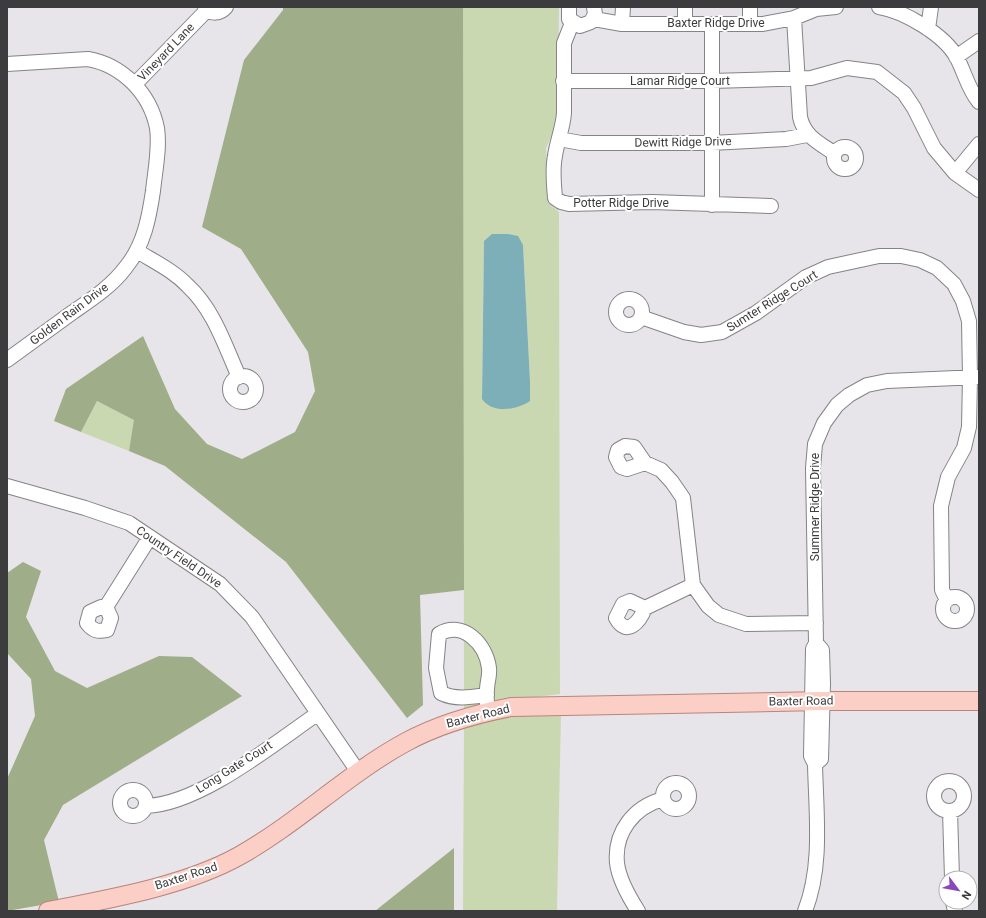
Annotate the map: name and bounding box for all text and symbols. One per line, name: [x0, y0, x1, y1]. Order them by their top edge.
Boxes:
street label: Baxter Ridge Drive: [667, 16, 765, 30]
street label: Vineyard Lane: [135, 20, 197, 84]
street label: Lamar Ridge Court: [630, 74, 730, 88]
street label: Dewitt Ridge Drive: [634, 134, 732, 150]
street label: Potter Ridge Drive: [573, 196, 669, 210]
street label: Sumter Ridge Court: [724, 267, 820, 335]
street label: Golden Rain Drive: [27, 280, 111, 348]
street label: Summer Ridge Drive: [808, 453, 822, 561]
street label: Country Field Drive: [134, 523, 224, 591]
street label: Baxter Road: [768, 693, 834, 709]
street label: Baxter Road: [445, 701, 511, 731]
street label: Long Gate Court: [193, 738, 275, 796]
street label: Baxter Road: [153, 859, 219, 893]
north arrow: [938, 870, 978, 910]
text: N: [958, 888, 974, 902]

